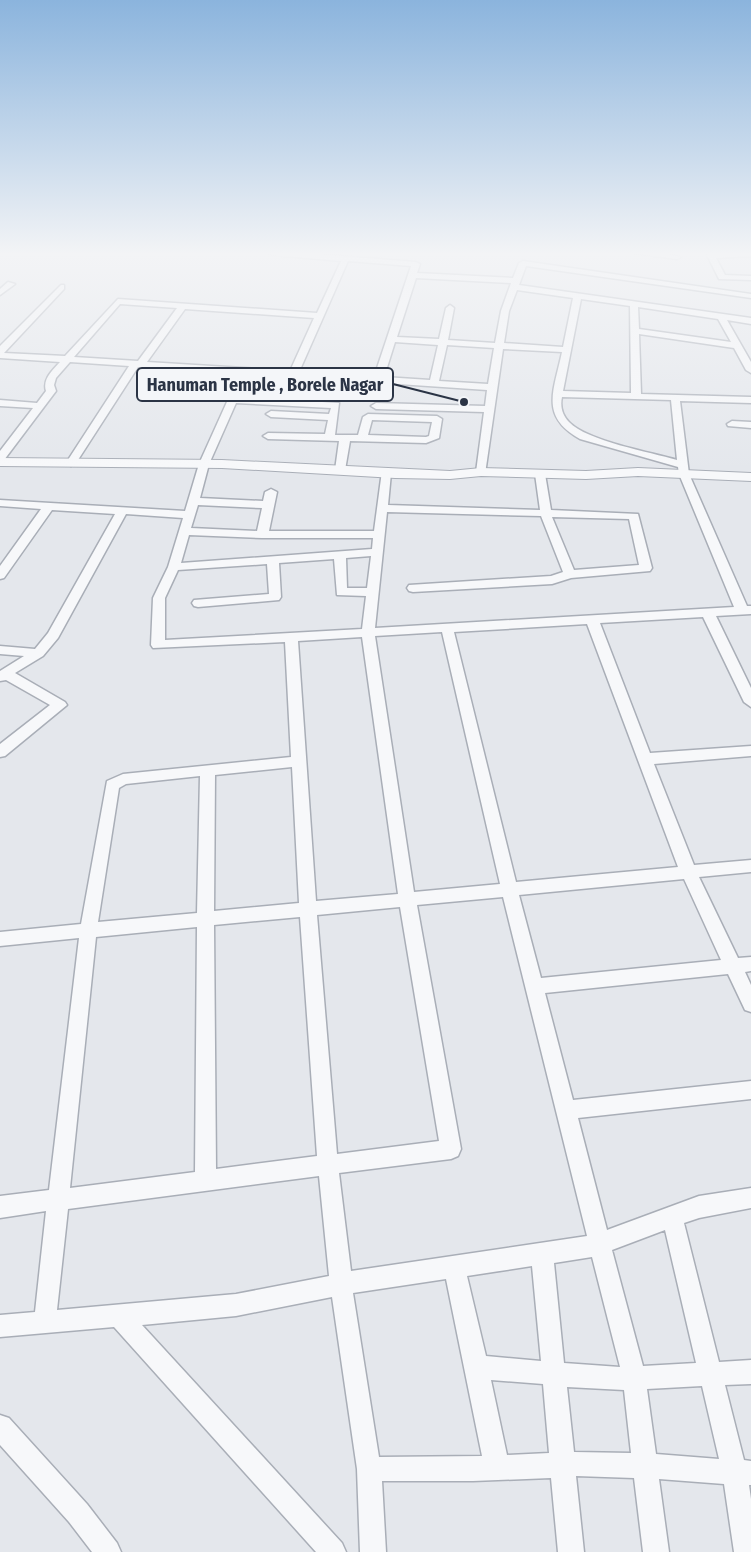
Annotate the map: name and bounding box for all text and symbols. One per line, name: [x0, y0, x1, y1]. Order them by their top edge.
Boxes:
callout: Hanuman Temple , Borele Nagar: [137, 368, 393, 401]
text: Hanuman Temple , Borele Nagar: [147, 374, 384, 396]

